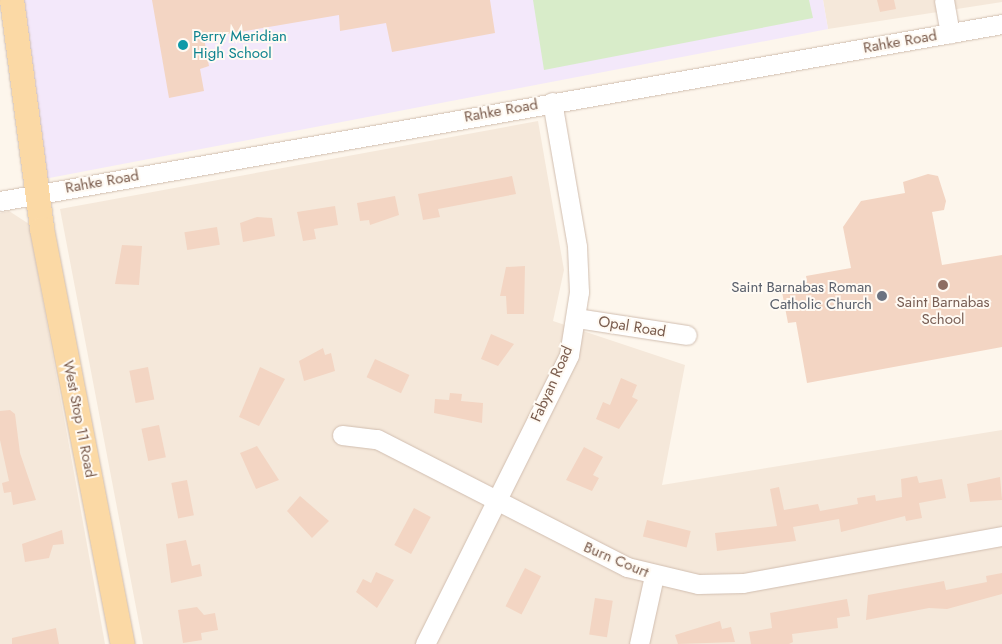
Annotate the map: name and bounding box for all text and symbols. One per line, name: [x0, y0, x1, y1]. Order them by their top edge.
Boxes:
place label: Perry Meridian High School: [193, 27, 287, 62]
street label: Rahke Road: [862, 27, 938, 57]
marker: Perry Meridian High School: [177, 39, 189, 51]
street label: Rahke Road: [463, 96, 539, 126]
street label: Rahke Road: [64, 167, 140, 197]
place label: Saint Barnabas Roman Catholic Church: [731, 278, 872, 313]
marker: Saint Barnabas School: [937, 279, 949, 291]
marker: Saint Barnabas Roman Catholic Church: [876, 290, 888, 302]
place label: Saint Barnabas School: [897, 293, 989, 328]
street label: Opal Road: [597, 313, 667, 341]
street label: Fabyan Road: [527, 343, 577, 425]
street label: West Stop 11 Road: [59, 359, 99, 479]
street label: Burn Court: [581, 538, 651, 582]

